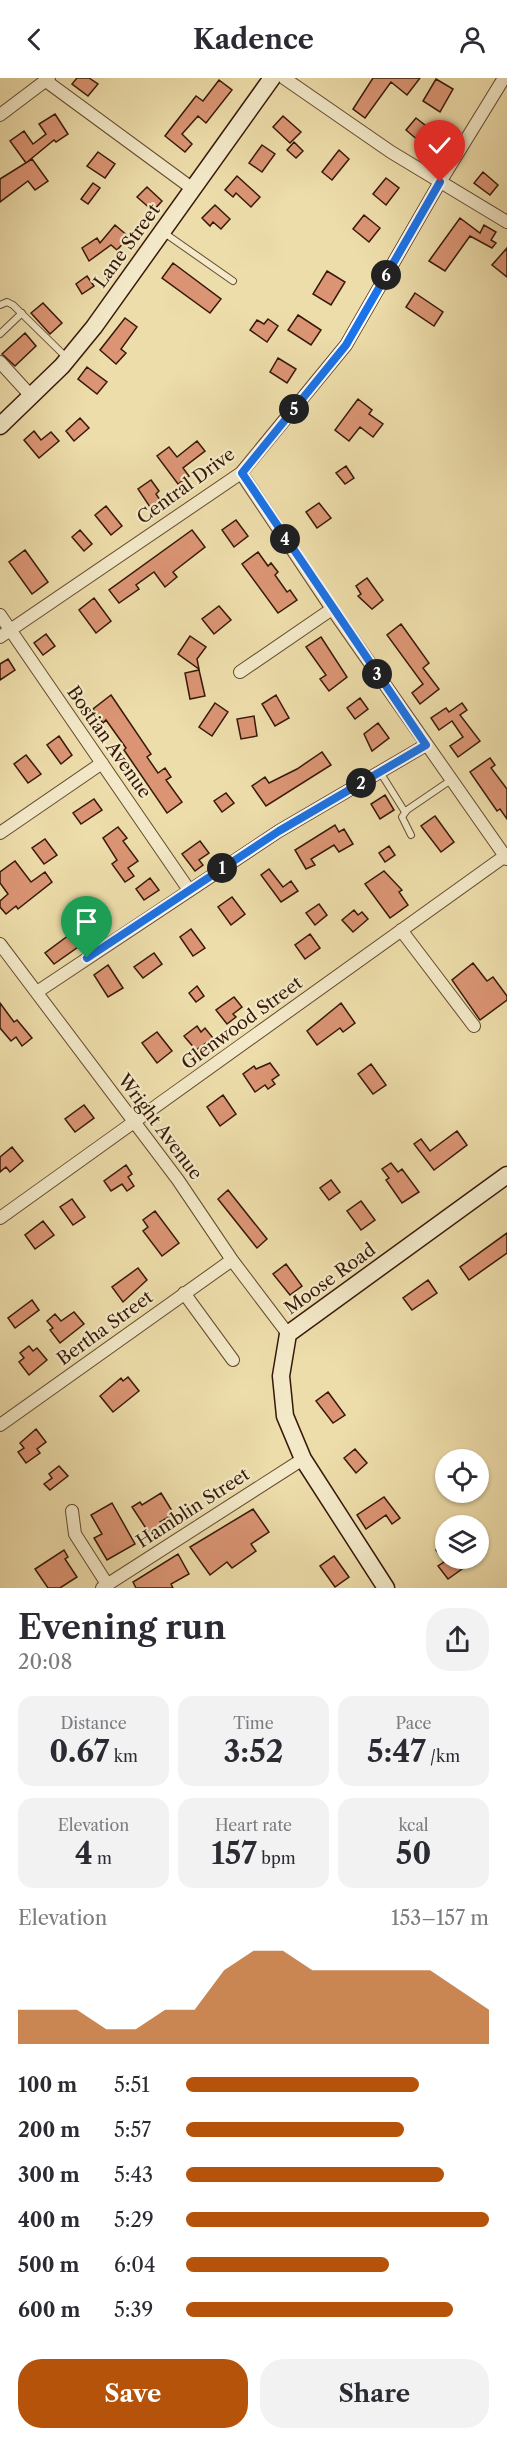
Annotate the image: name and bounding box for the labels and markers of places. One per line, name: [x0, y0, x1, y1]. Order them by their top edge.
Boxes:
pin: [414, 120, 465, 182]
pin: 6: [371, 260, 401, 290]
pin: 5: [279, 394, 309, 424]
pin: 4: [270, 524, 300, 554]
pin: 3: [362, 659, 392, 689]
pin: 2: [346, 768, 376, 798]
pin: 1: [207, 853, 237, 883]
pin: [61, 896, 112, 958]

